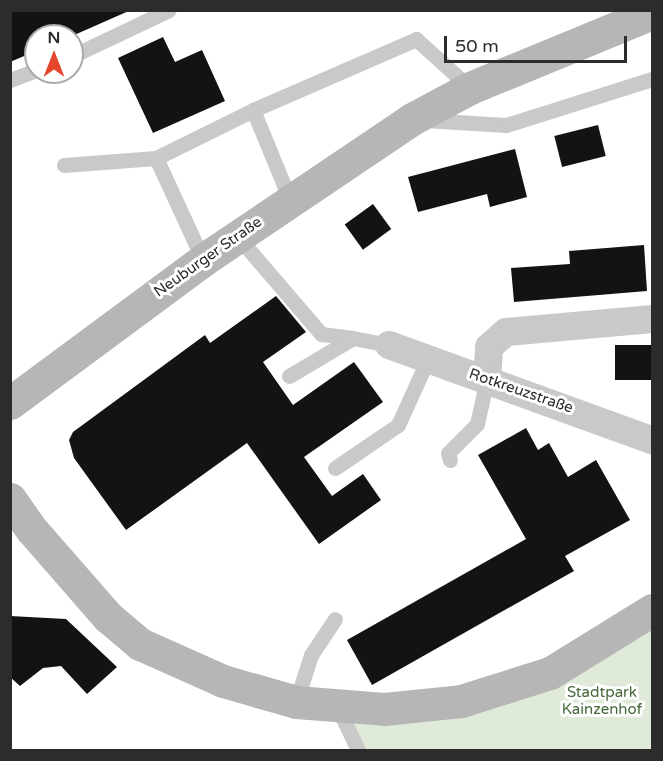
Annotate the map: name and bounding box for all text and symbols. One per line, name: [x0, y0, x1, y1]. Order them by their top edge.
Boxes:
north arrow: [24, 24, 84, 84]
scale bar: [447, 24, 630, 62]
text: N: [48, 28, 60, 48]
text: 50 m: [455, 35, 499, 57]
street label: Neuburger Straße: [151, 213, 265, 301]
street label: Rotkreuzstraße: [467, 365, 575, 417]
park label: Stadtpark Kainzenhof: [562, 683, 642, 718]

